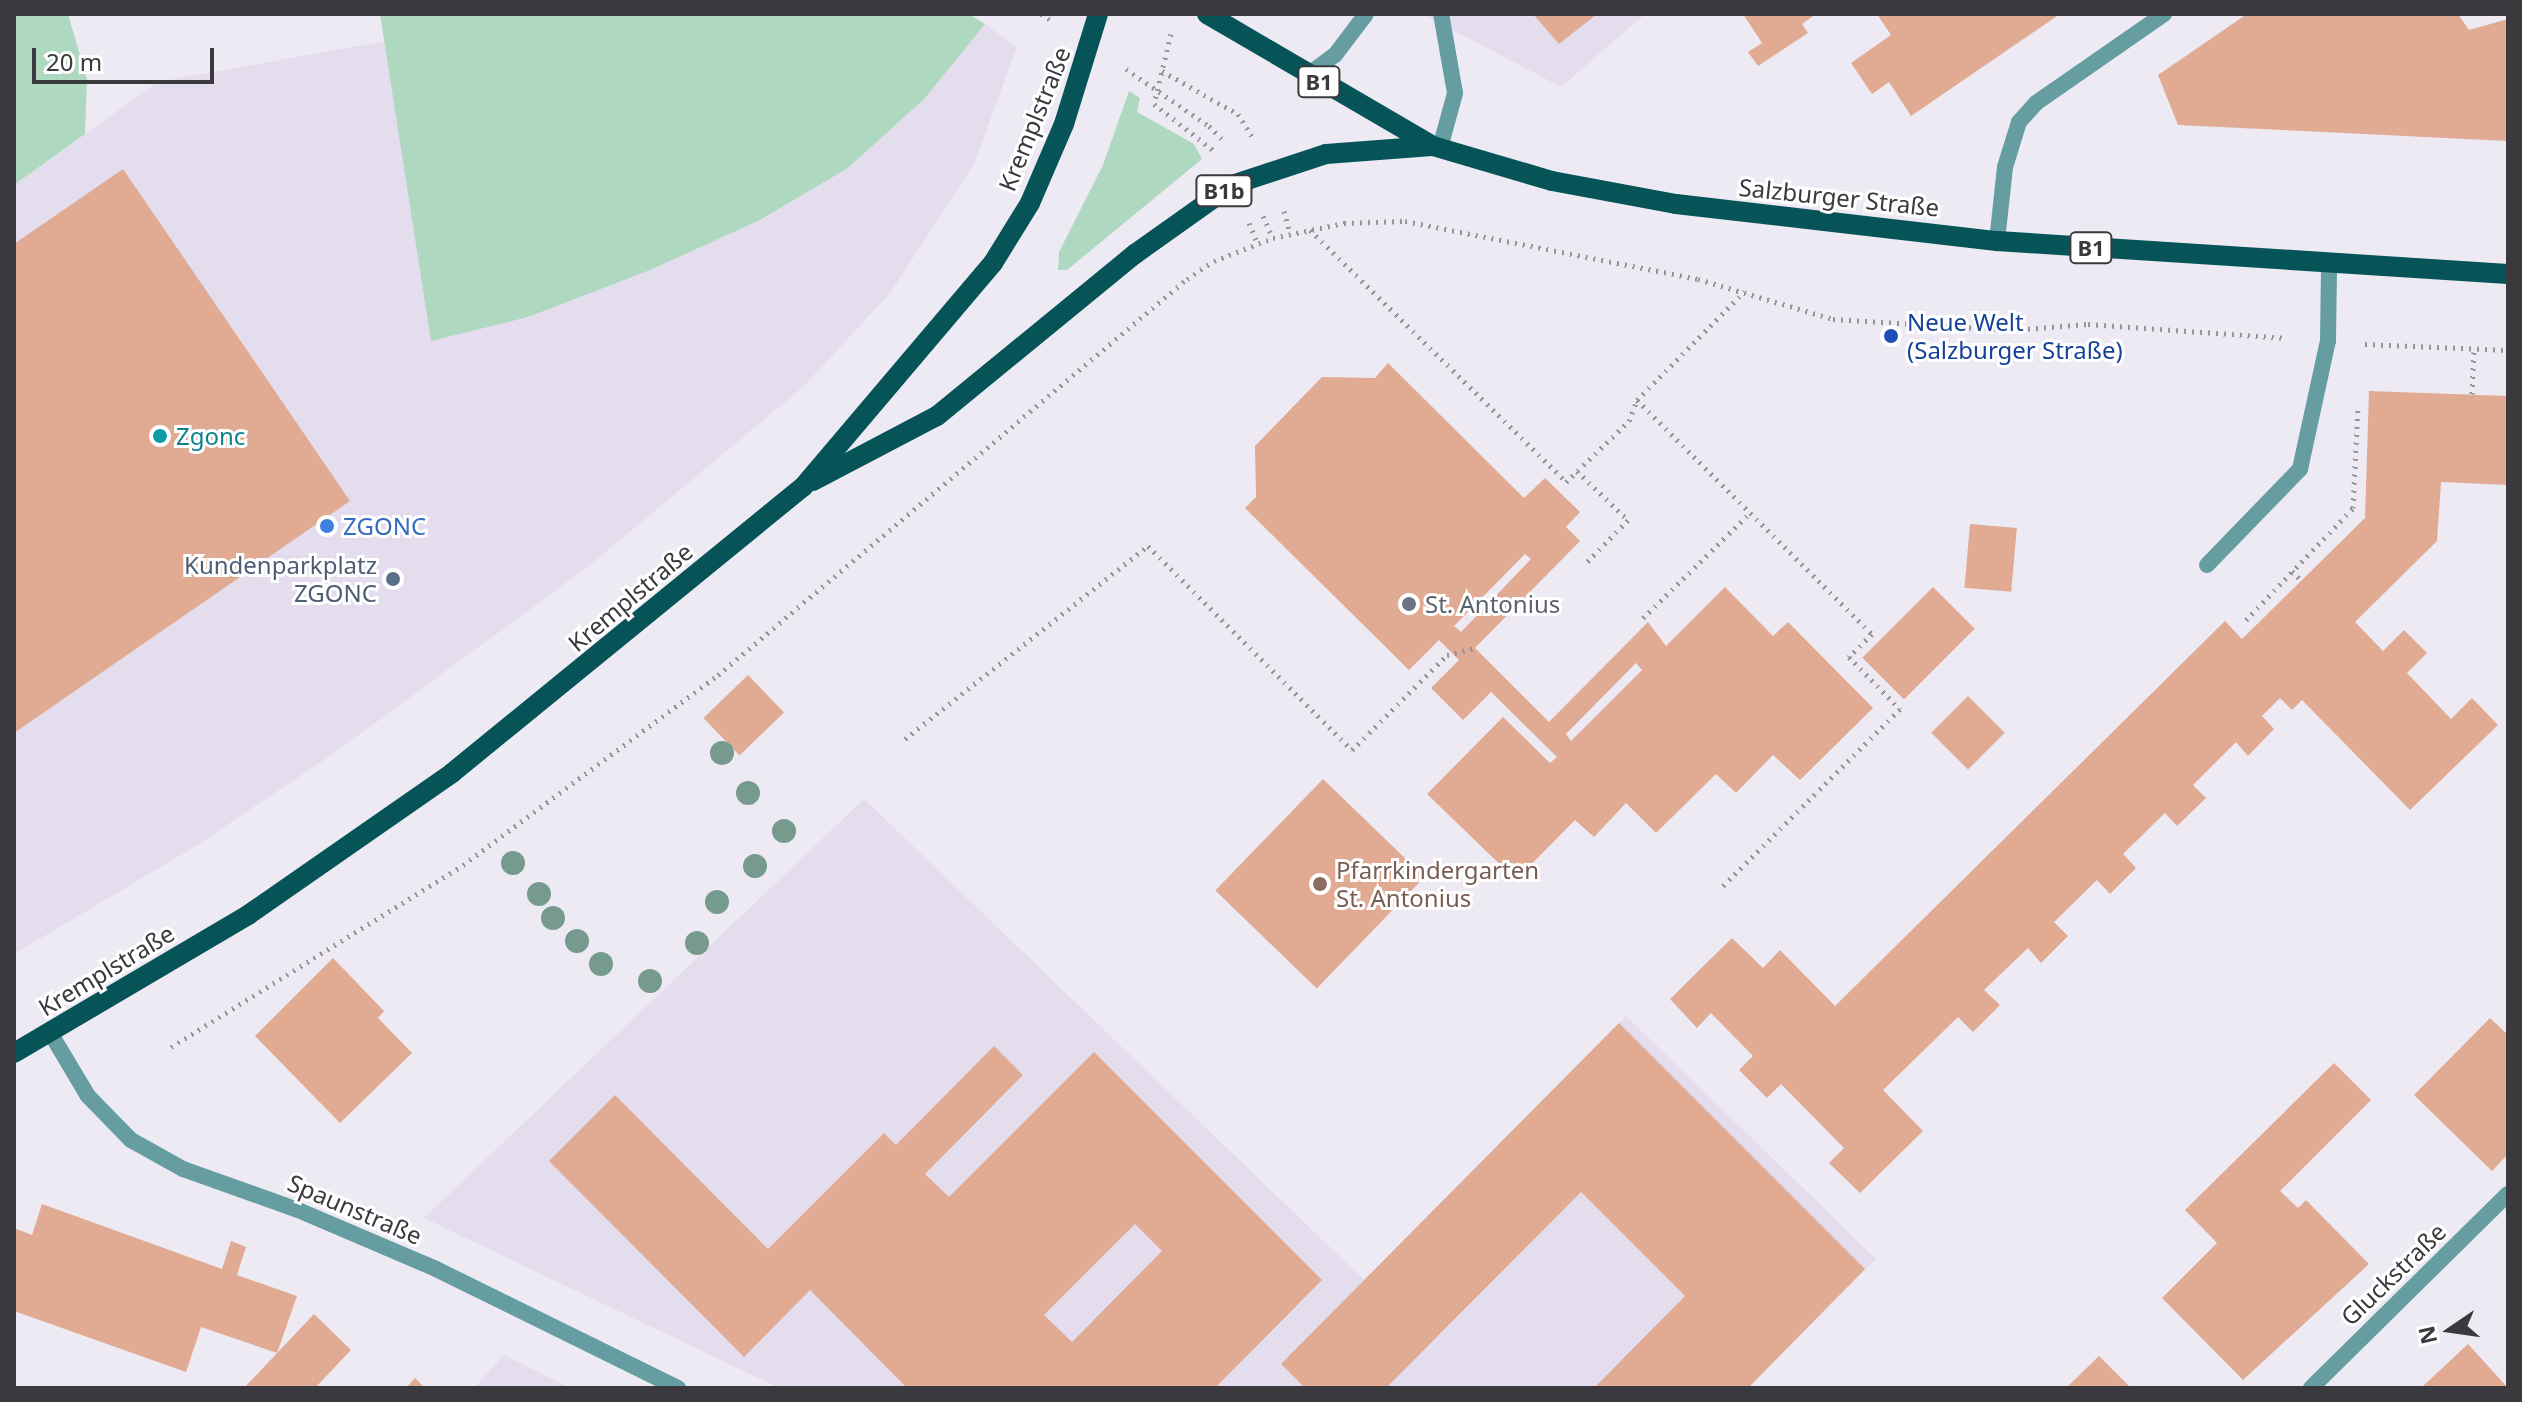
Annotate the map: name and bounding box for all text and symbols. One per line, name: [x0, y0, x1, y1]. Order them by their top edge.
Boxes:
scale bar: [36, 32, 218, 82]
street label: Kremplstraße: [992, 43, 1076, 195]
text: 20 m: [46, 45, 102, 78]
road number: B1: [1297, 64, 1341, 100]
street label: Salzburger Straße: [1737, 172, 1941, 222]
road number: B1b: [1194, 173, 1254, 209]
road number: B1: [2069, 230, 2113, 266]
place label: Neue Welt (Salzburger Straße): [1907, 308, 2123, 364]
marker: Neue Welt (Salzburger Straße): [1882, 327, 1900, 345]
place label: Zgonc: [176, 422, 245, 450]
marker: Zgonc: [151, 427, 169, 445]
place label: ZGONC: [343, 512, 426, 540]
marker: ZGONC: [318, 517, 336, 535]
street label: Kremplstraße: [562, 537, 698, 657]
place label: Kundenparkplatz ZGONC: [184, 551, 377, 607]
marker: Kundenparkplatz ZGONC: [384, 570, 402, 588]
place label: St. Antonius: [1425, 590, 1560, 618]
marker: St. Antonius: [1400, 595, 1418, 613]
place label: Pfarrkindergarten St. Antonius: [1336, 856, 1539, 912]
marker: Pfarrkindergarten St. Antonius: [1311, 875, 1329, 893]
street label: Kremplstraße: [33, 918, 179, 1022]
street label: Spaunstraße: [284, 1168, 426, 1250]
street label: Gluckstraße: [2335, 1217, 2451, 1331]
north arrow: [2410, 1290, 2490, 1370]
text: N: [2410, 1323, 2443, 1347]

